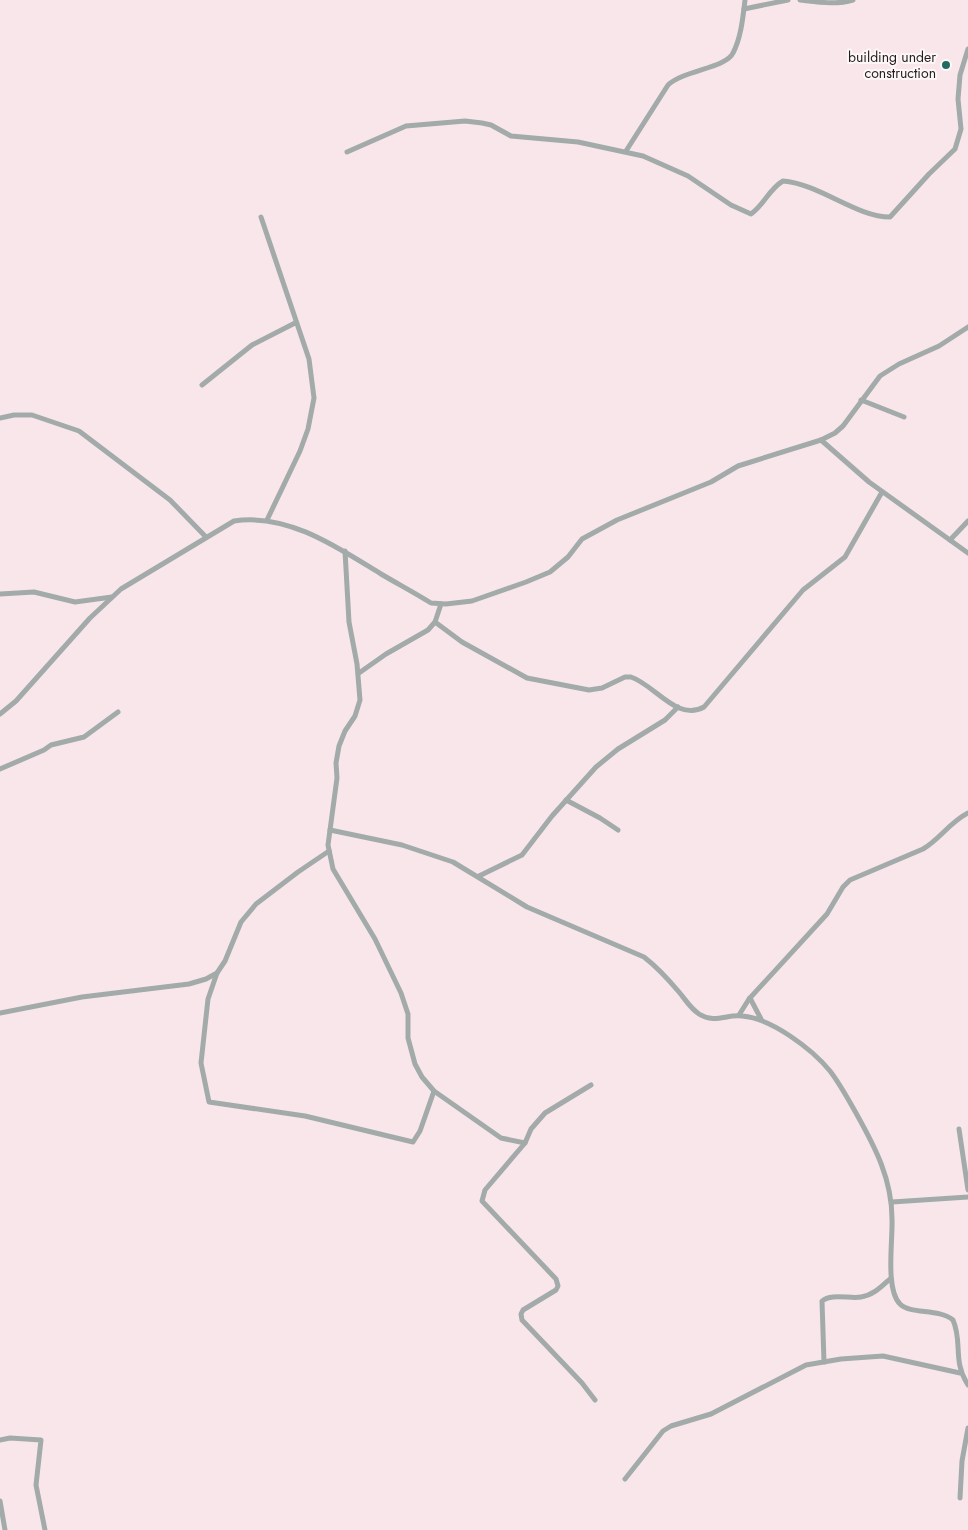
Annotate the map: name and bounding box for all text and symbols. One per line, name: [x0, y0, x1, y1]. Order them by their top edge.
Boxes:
place label: building under construction: [848, 47, 936, 83]
marker: building under construction: [940, 59, 952, 71]

